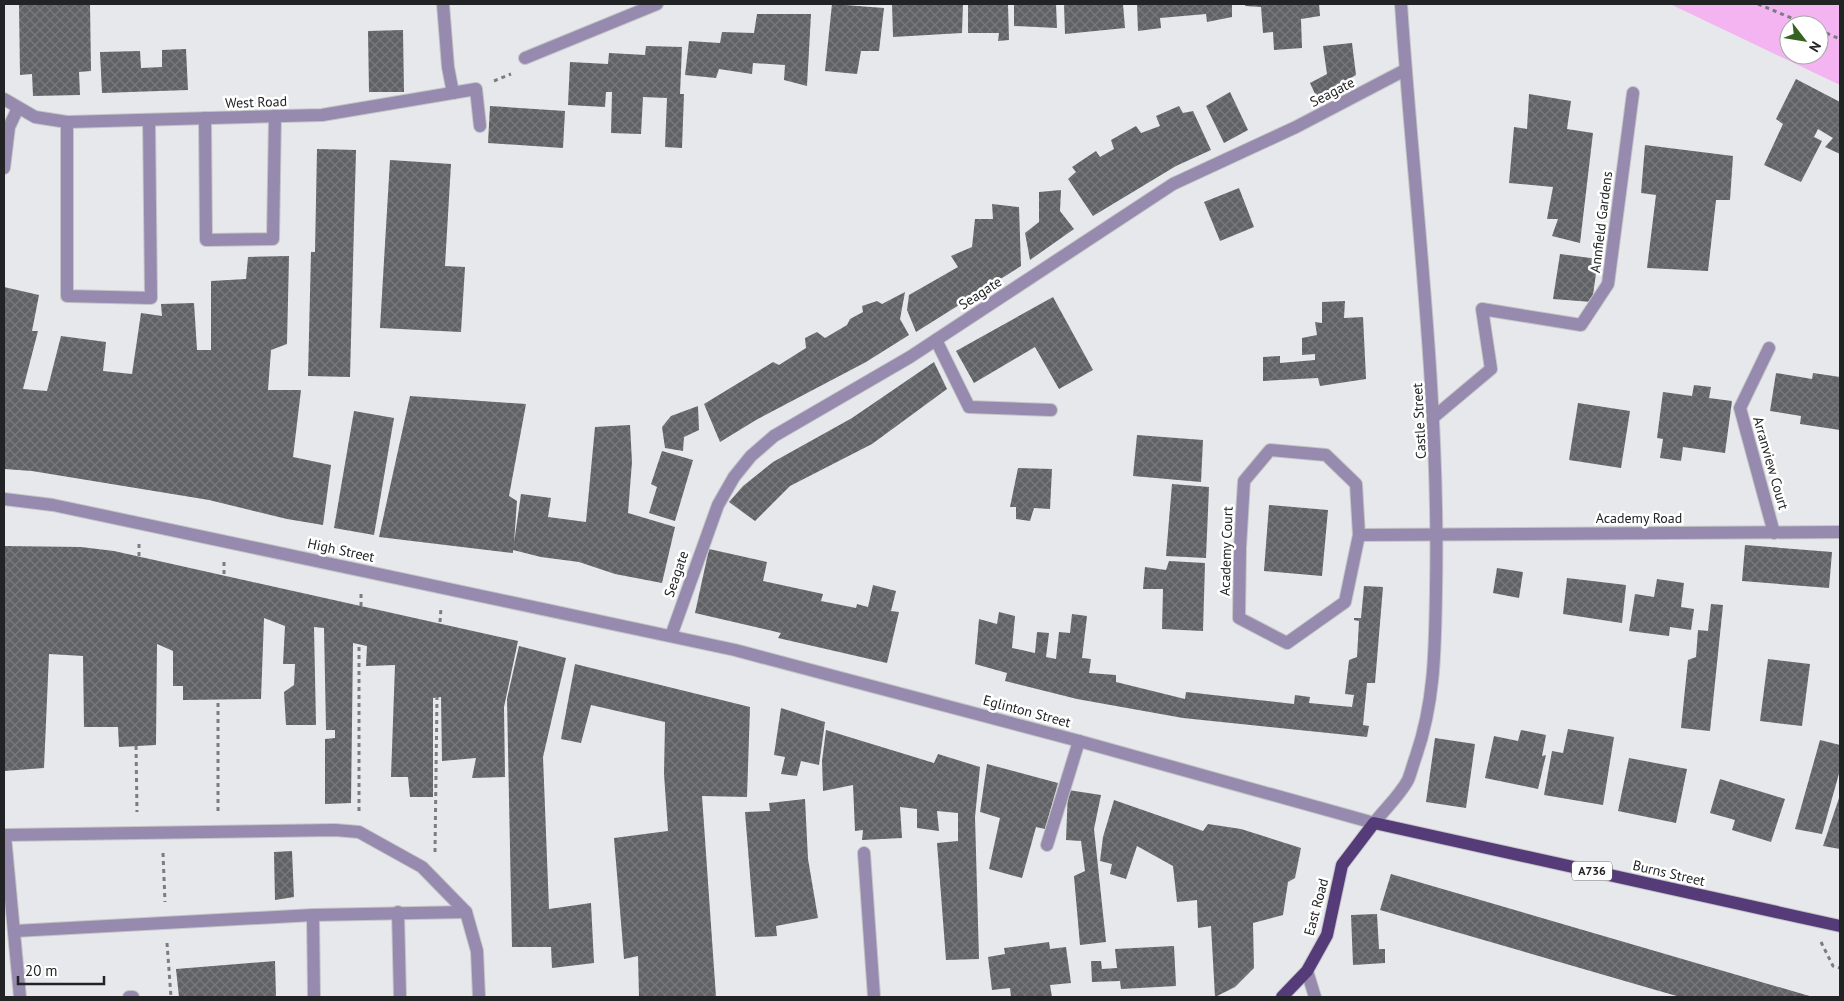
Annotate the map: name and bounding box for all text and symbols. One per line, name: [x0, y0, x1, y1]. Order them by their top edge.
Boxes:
north arrow: [1779, 15, 1829, 65]
text: N: [1805, 38, 1825, 55]
street label: Seagate: [1307, 73, 1357, 111]
street label: West Road: [225, 92, 287, 112]
street label: Annfield Gardens: [1586, 170, 1616, 274]
street label: Seagate: [955, 272, 1005, 314]
street label: Castle Street: [1408, 382, 1430, 459]
street label: Arranview Court: [1749, 414, 1793, 512]
street label: Academy Court: [1215, 506, 1237, 596]
street label: Academy Road: [1596, 509, 1682, 527]
street label: High Street: [306, 534, 376, 566]
street label: Seagate: [660, 549, 692, 599]
street label: Eglinton Street: [981, 691, 1073, 731]
street label: Burns Street: [1631, 856, 1707, 890]
road number: A736: [1572, 861, 1612, 880]
street label: East Road: [1300, 876, 1332, 938]
scale bar: [18, 954, 104, 986]
text: 20 m: [25, 961, 58, 980]

